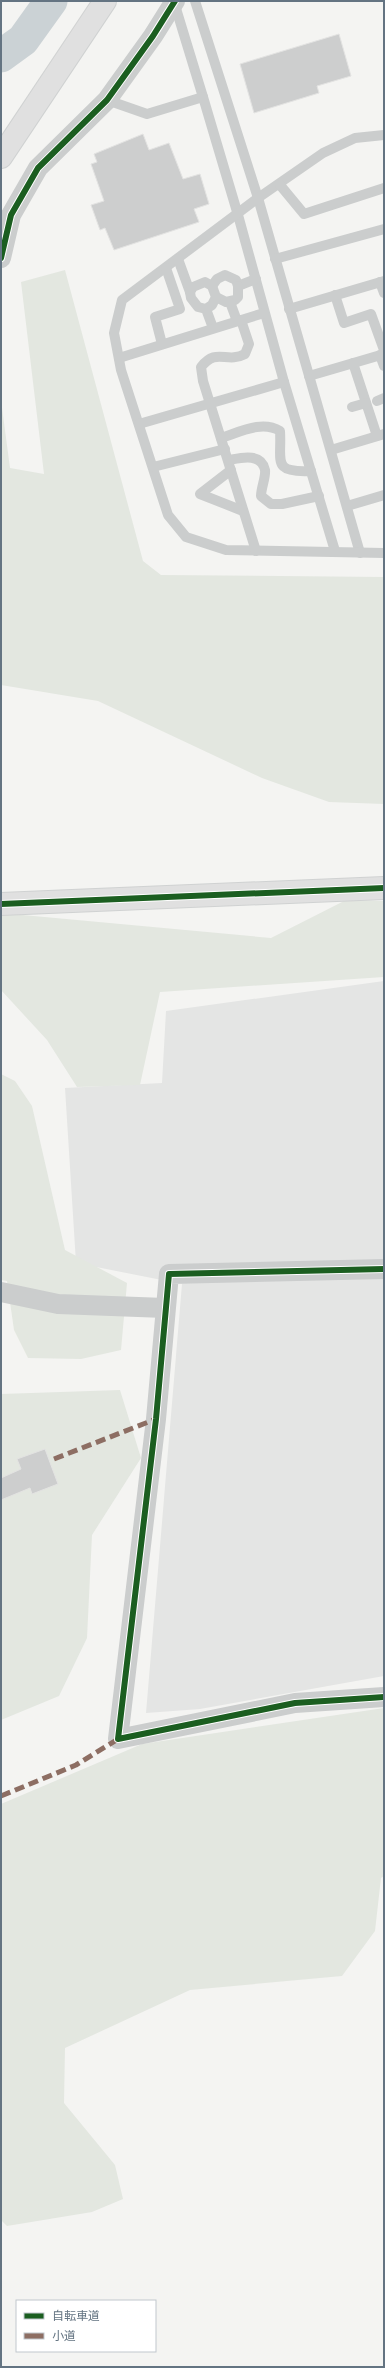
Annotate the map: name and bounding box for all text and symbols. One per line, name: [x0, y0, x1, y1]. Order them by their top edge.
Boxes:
legend: [16, 2300, 156, 2352]
text: 自転車道: [52, 2308, 100, 2323]
text: 小道: [52, 2328, 76, 2343]

